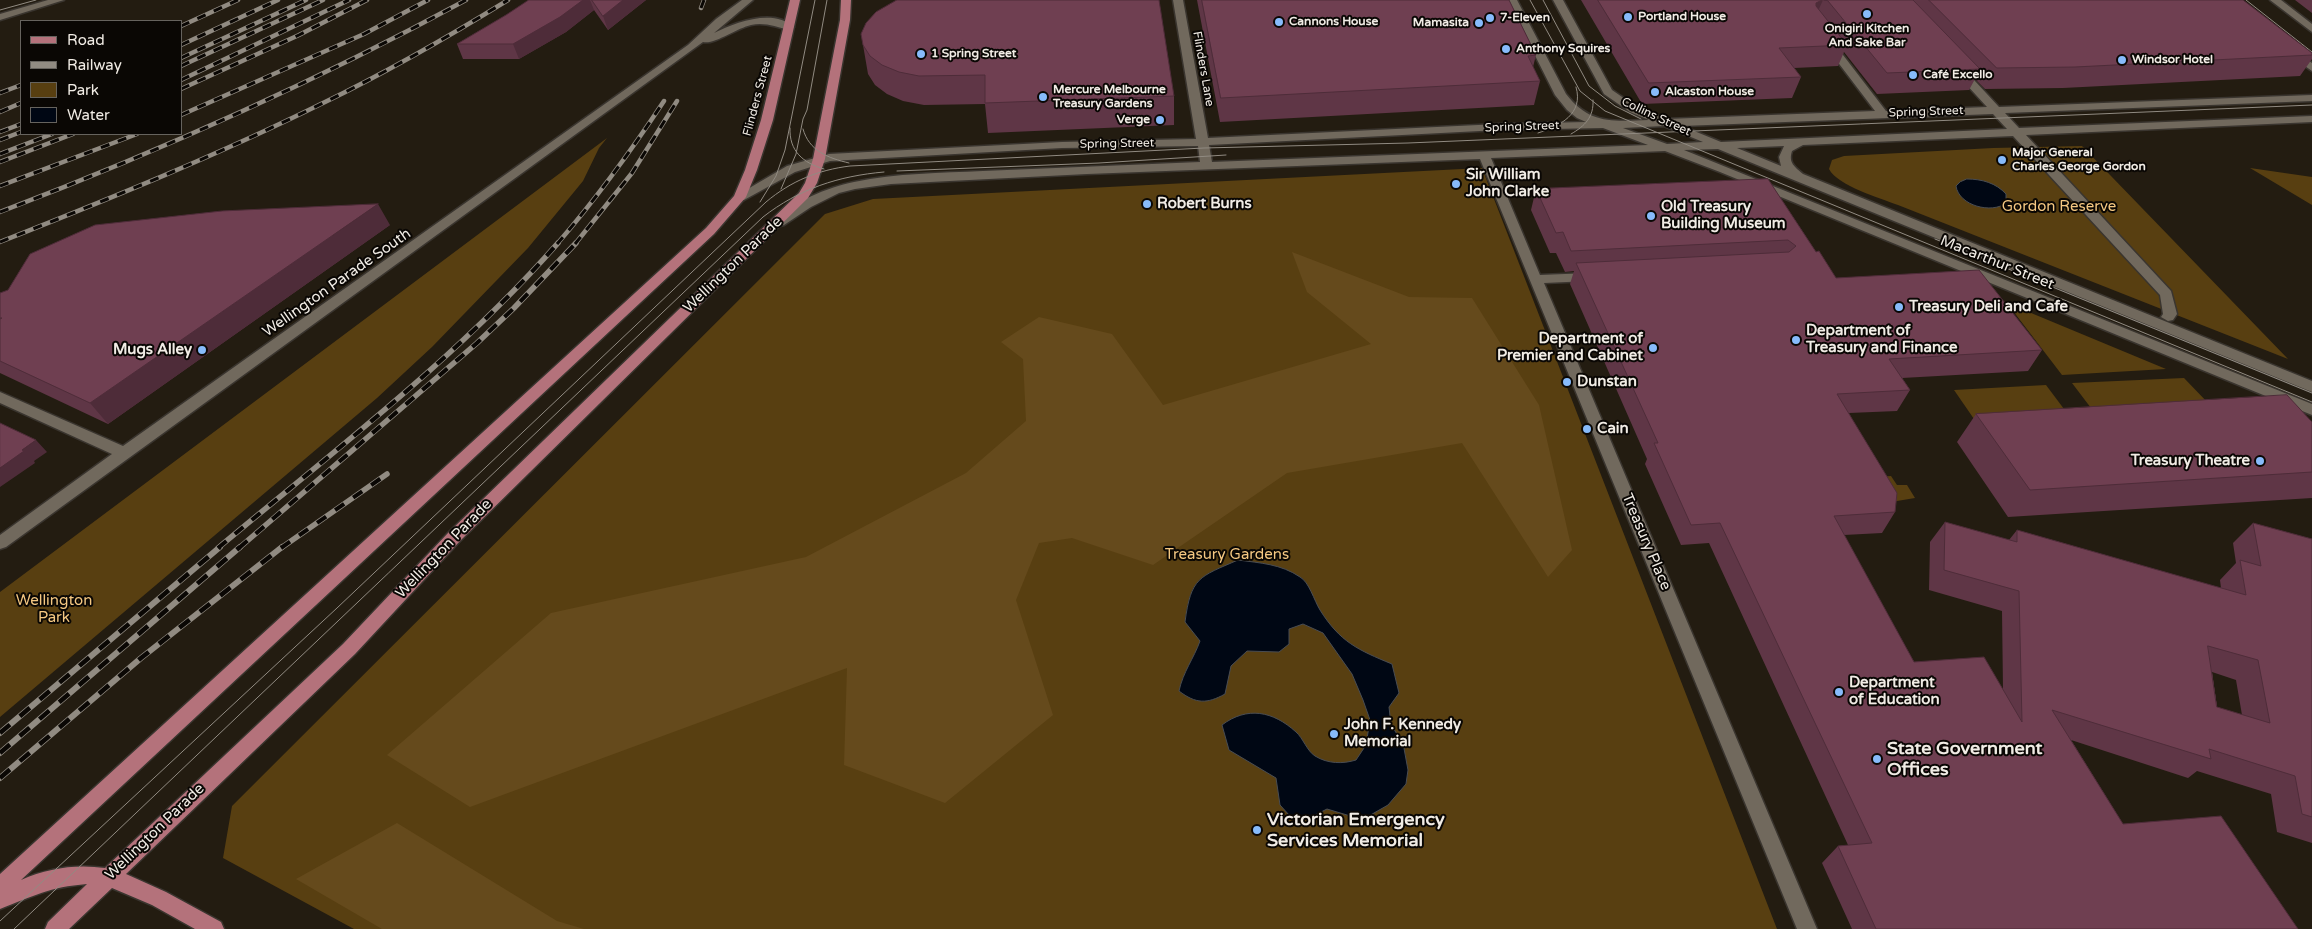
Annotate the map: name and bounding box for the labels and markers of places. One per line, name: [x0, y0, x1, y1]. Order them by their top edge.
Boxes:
marker: Onigiri Kitchen And Sake Bar: [1861, 8, 1873, 20]
place label: Portland House: [1638, 10, 1726, 24]
place label: 7-Eleven: [1500, 11, 1550, 25]
marker: Portland House: [1622, 11, 1634, 23]
marker: 7-Eleven: [1484, 12, 1496, 24]
place label: Cannons House: [1289, 15, 1378, 29]
marker: Cannons House: [1273, 16, 1285, 28]
place label: Mamasita: [1413, 16, 1469, 30]
marker: Mamasita: [1473, 17, 1485, 29]
place label: Onigiri Kitchen And Sake Bar: [1825, 22, 1909, 50]
place label: Anthony Squires: [1516, 42, 1610, 56]
marker: Anthony Squires: [1500, 43, 1512, 55]
place label: 1 Spring Street: [931, 47, 1016, 61]
marker: 1 Spring Street: [915, 48, 927, 60]
place label: Windsor Hotel: [2132, 53, 2213, 67]
marker: Windsor Hotel: [2116, 54, 2128, 66]
place label: Café Excello: [1923, 68, 1992, 82]
marker: Café Excello: [1907, 69, 1919, 81]
place label: Mercure Melbourne Treasury Gardens: [1053, 83, 1166, 111]
place label: Alcaston House: [1665, 85, 1754, 99]
marker: Alcaston House: [1649, 86, 1661, 98]
marker: Mercure Melbourne Treasury Gardens: [1037, 91, 1049, 103]
place label: Verge: [1117, 113, 1150, 127]
marker: Verge: [1154, 114, 1166, 126]
place label: Major General Charles George Gordon: [2012, 146, 2146, 174]
marker: Major General Charles George Gordon: [1996, 154, 2008, 166]
place label: Sir William John Clarke: [1466, 166, 1549, 201]
marker: Sir William John Clarke: [1450, 178, 1462, 190]
place label: Robert Burns: [1157, 195, 1252, 213]
marker: Robert Burns: [1141, 198, 1153, 210]
place label: Old Treasury Building Museum: [1661, 198, 1786, 233]
marker: Old Treasury Building Museum: [1645, 210, 1657, 222]
place label: Treasury Deli and Cafe: [1909, 298, 2068, 316]
marker: Treasury Deli and Cafe: [1893, 301, 1905, 313]
place label: Department of Treasury and Finance: [1806, 322, 1957, 357]
place label: Department of Premier and Cabinet: [1497, 330, 1643, 365]
marker: Department of Treasury and Finance: [1790, 334, 1802, 346]
place label: Mugs Alley: [113, 341, 192, 359]
marker: Department of Premier and Cabinet: [1647, 342, 1659, 354]
marker: Mugs Alley: [196, 344, 208, 356]
place label: Dunstan: [1577, 373, 1637, 391]
marker: Dunstan: [1561, 376, 1573, 388]
place label: Cain: [1597, 420, 1629, 438]
marker: Cain: [1581, 423, 1593, 435]
place label: Treasury Theatre: [2131, 452, 2250, 470]
marker: Treasury Theatre: [2254, 455, 2266, 467]
place label: Department of Education: [1849, 674, 1940, 709]
marker: Department of Education: [1833, 686, 1845, 698]
place label: John F. Kennedy Memorial: [1344, 716, 1461, 751]
marker: John F. Kennedy Memorial: [1328, 728, 1340, 740]
place label: State Government Offices: [1887, 738, 2042, 781]
marker: State Government Offices: [1871, 753, 1883, 765]
place label: Victorian Emergency Services Memorial: [1267, 809, 1445, 852]
marker: Victorian Emergency Services Memorial: [1251, 824, 1263, 836]

